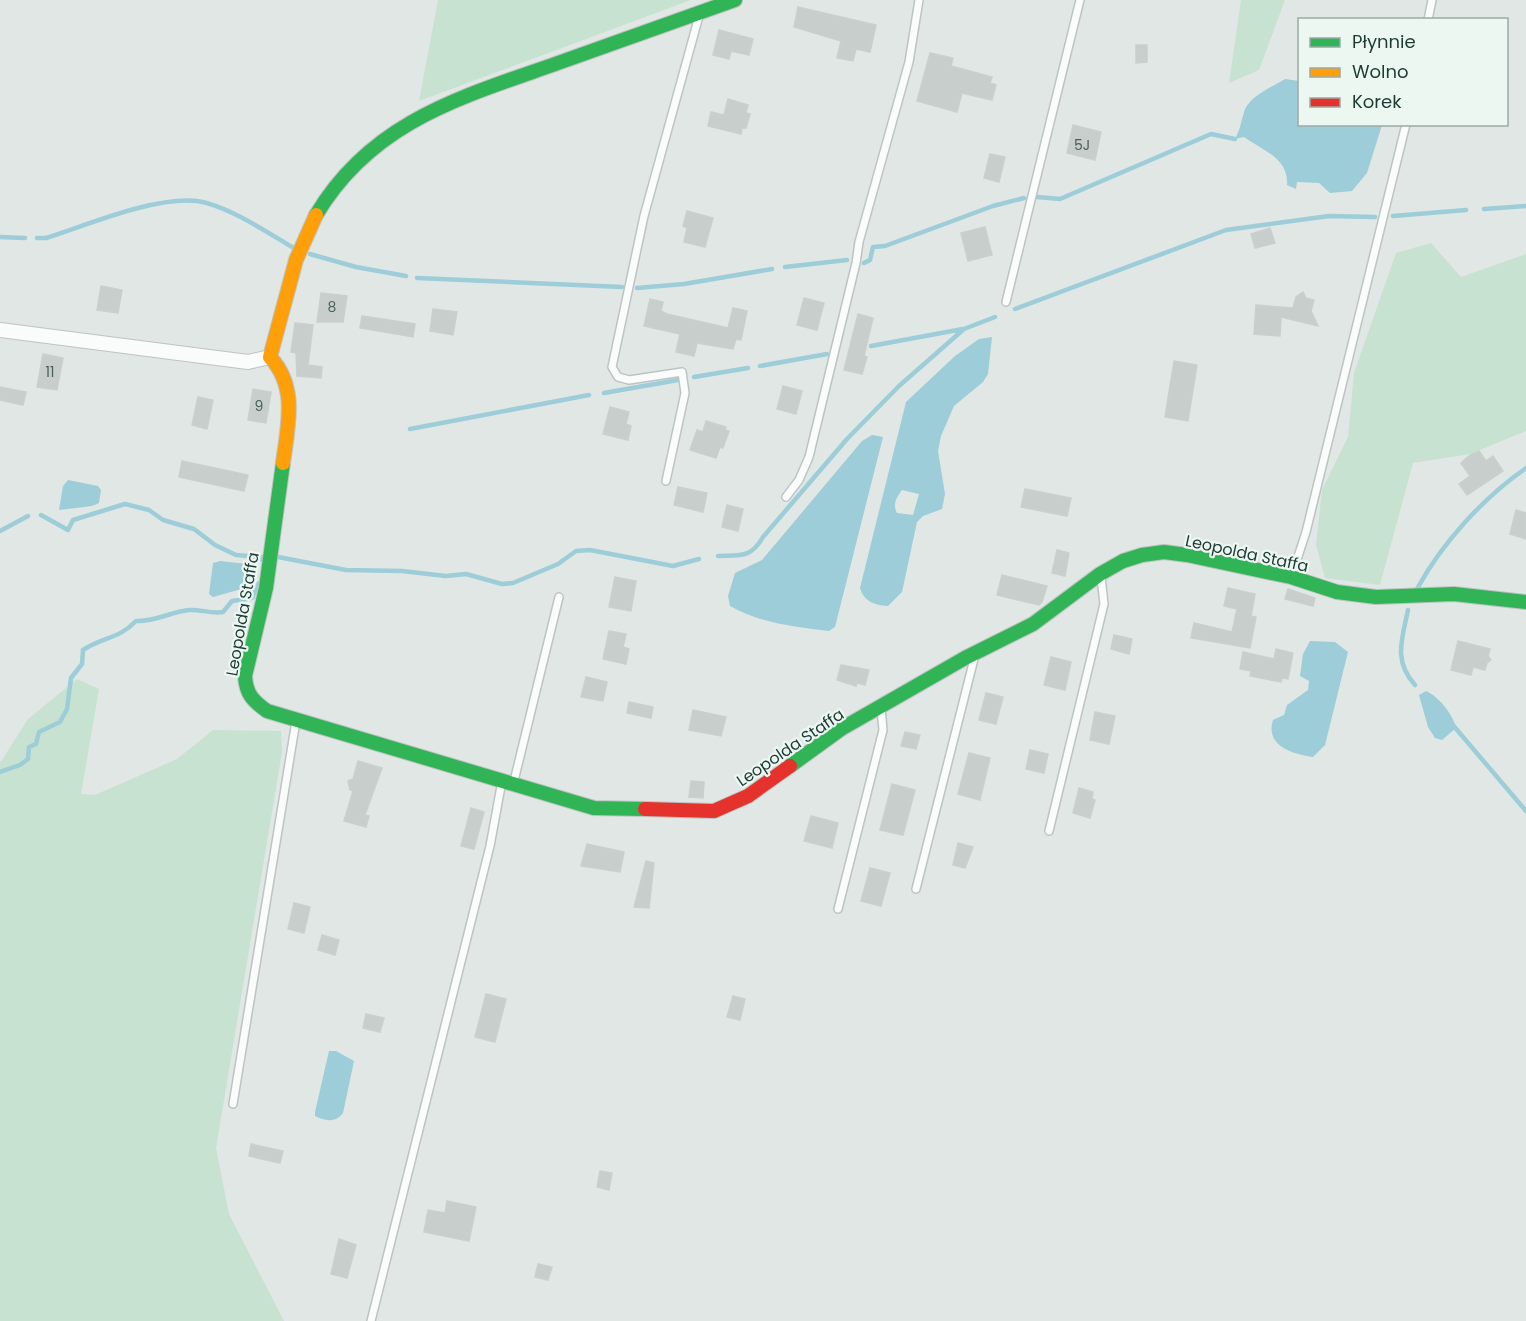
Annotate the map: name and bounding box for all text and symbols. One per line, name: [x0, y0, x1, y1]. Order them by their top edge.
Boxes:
legend: [1298, 18, 1508, 126]
text: Płynnie: [1352, 29, 1416, 54]
text: Wolno: [1352, 59, 1409, 84]
text: Korek: [1352, 89, 1402, 114]
house number: 5J: [1074, 135, 1090, 155]
house number: 8: [328, 297, 337, 317]
house number: 11: [46, 362, 54, 382]
house number: 9: [255, 396, 263, 416]
street label: Leopolda Staffa: [1183, 529, 1311, 578]
street label: Leopolda Staffa: [220, 550, 265, 678]
street label: Leopolda Staffa: [732, 703, 849, 792]

